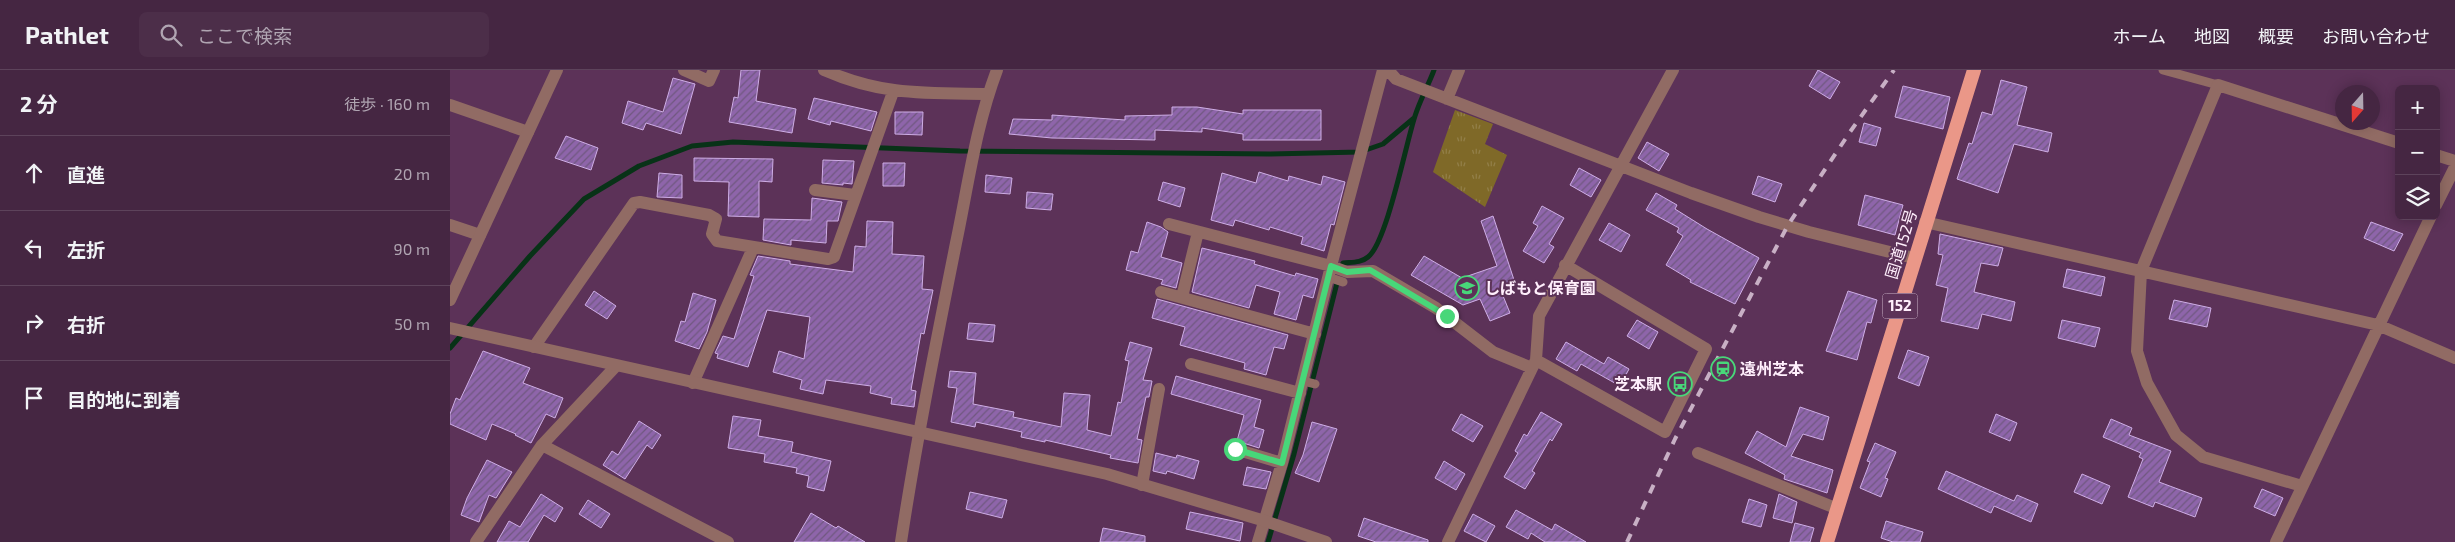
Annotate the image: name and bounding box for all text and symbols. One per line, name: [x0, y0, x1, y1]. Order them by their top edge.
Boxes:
search box: [139, 12, 489, 57]
text: Pathlet: [25, 20, 109, 49]
icon: search: [157, 21, 185, 49]
text: ここで検索: [197, 24, 292, 47]
text: ホーム: [2113, 25, 2166, 47]
text: 地図: [2194, 25, 2230, 47]
text: 概要: [2258, 25, 2294, 47]
text: お問い合わせ: [2322, 25, 2430, 47]
north arrow: [2335, 85, 2380, 130]
map controls: [2395, 85, 2440, 220]
button: +: [2395, 85, 2440, 130]
text: 2 分: [20, 91, 58, 116]
text: 徒歩 · 160 m: [344, 94, 430, 113]
button: −: [2395, 130, 2440, 175]
icon: ahead: [20, 159, 48, 187]
text: 直進: [67, 163, 105, 186]
text: 20 m: [394, 164, 430, 183]
button: layers: [2395, 175, 2440, 220]
street label: 国道152号: [1881, 207, 1920, 281]
icon: left: [20, 234, 48, 262]
text: 左折: [67, 238, 105, 261]
text: 90 m: [394, 239, 430, 258]
school or university icon: しばもと保育園: [1454, 275, 1480, 301]
place label: しばもと保育園: [1484, 278, 1596, 297]
road number: 152: [1882, 294, 1918, 318]
route end: [1436, 305, 1459, 328]
icon: right: [20, 309, 48, 337]
text: 右折: [67, 313, 105, 336]
text: 50 m: [394, 314, 430, 333]
station icon: 遠州芝本: [1710, 356, 1736, 382]
place label: 遠州芝本: [1740, 359, 1804, 378]
bus stop icon: 芝本駅: [1667, 371, 1693, 397]
place label: 芝本駅: [1614, 374, 1662, 393]
icon: arrive: [20, 384, 48, 412]
text: 目的地に到着: [67, 388, 181, 411]
route start: [1224, 438, 1247, 461]

